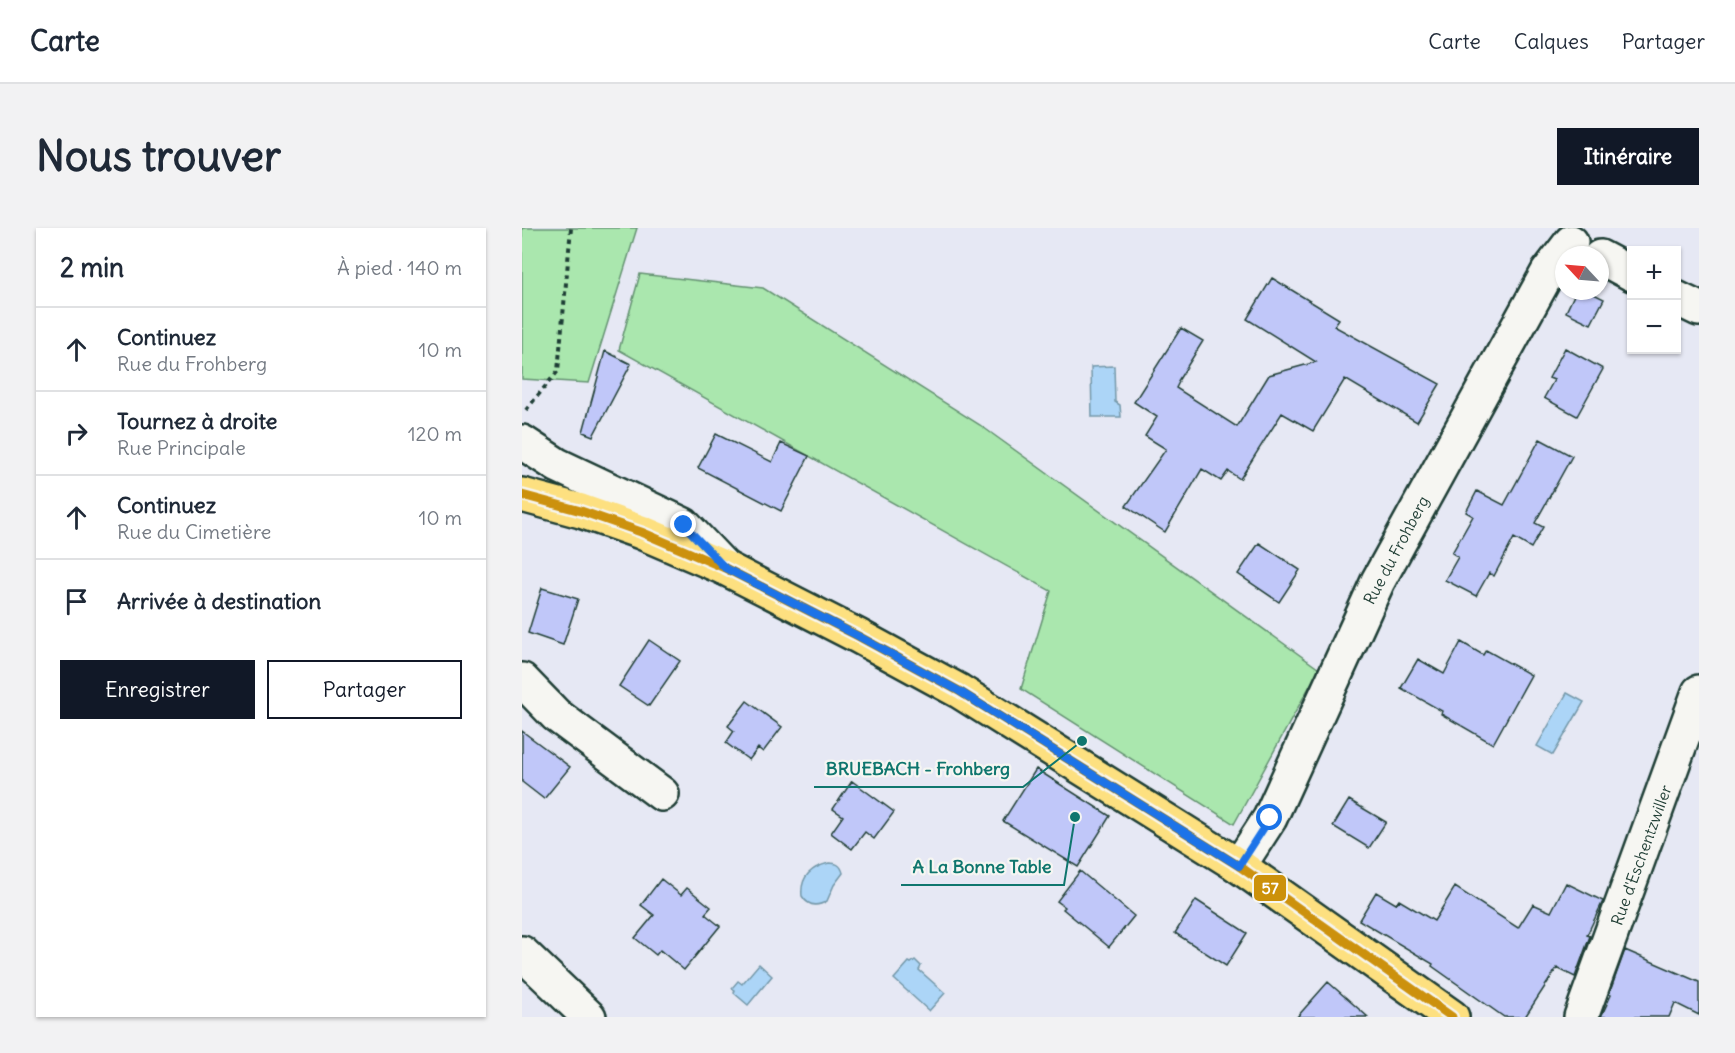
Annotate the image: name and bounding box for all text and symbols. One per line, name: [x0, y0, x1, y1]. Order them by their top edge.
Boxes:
text: Carte: [30, 23, 100, 59]
text: Carte: [1428, 28, 1481, 55]
text: Calques: [1514, 28, 1589, 55]
text: Partager: [1622, 28, 1705, 55]
button: Itinéraire: [1557, 128, 1699, 185]
text: Nous trouver: [36, 130, 281, 182]
north arrow: [1555, 246, 1609, 300]
map controls: [1627, 246, 1681, 354]
button: +: [1627, 246, 1681, 300]
text: 2 min: [60, 251, 124, 284]
text: À pied · 140 m: [337, 255, 462, 280]
button: −: [1627, 300, 1681, 354]
text: Continuez: [117, 323, 216, 351]
icon: ahead: [60, 333, 93, 366]
text: 10 m: [419, 337, 462, 362]
text: Rue du Frohberg: [117, 351, 267, 376]
text: Tournez à droite: [117, 407, 277, 435]
icon: right: [60, 417, 93, 450]
text: 120 m: [408, 421, 462, 446]
text: Rue Principale: [117, 435, 246, 460]
text: Continuez: [117, 491, 216, 519]
street label: Rue du Frohberg: [1359, 492, 1433, 608]
icon: ahead: [60, 501, 93, 534]
text: 10 m: [419, 505, 462, 530]
route end: [670, 511, 696, 537]
text: Rue du Cimetière: [117, 519, 271, 544]
icon: arrive: [60, 585, 93, 618]
text: Arrivée à destination: [117, 587, 321, 615]
button: Enregistrer: [60, 660, 255, 719]
button: Partager: [267, 660, 462, 719]
callout: BRUEBACH - Frohberg: [814, 751, 1023, 787]
text: BRUEBACH - Frohberg: [826, 757, 1010, 780]
street label: Rue d'Eschentzwiller: [1606, 782, 1676, 928]
route start: [1256, 804, 1282, 830]
callout: A La Bonne Table: [901, 849, 1064, 885]
text: A La Bonne Table: [913, 855, 1052, 878]
line badge: 57: [1253, 874, 1287, 902]
text: 57: [1261, 878, 1279, 898]

